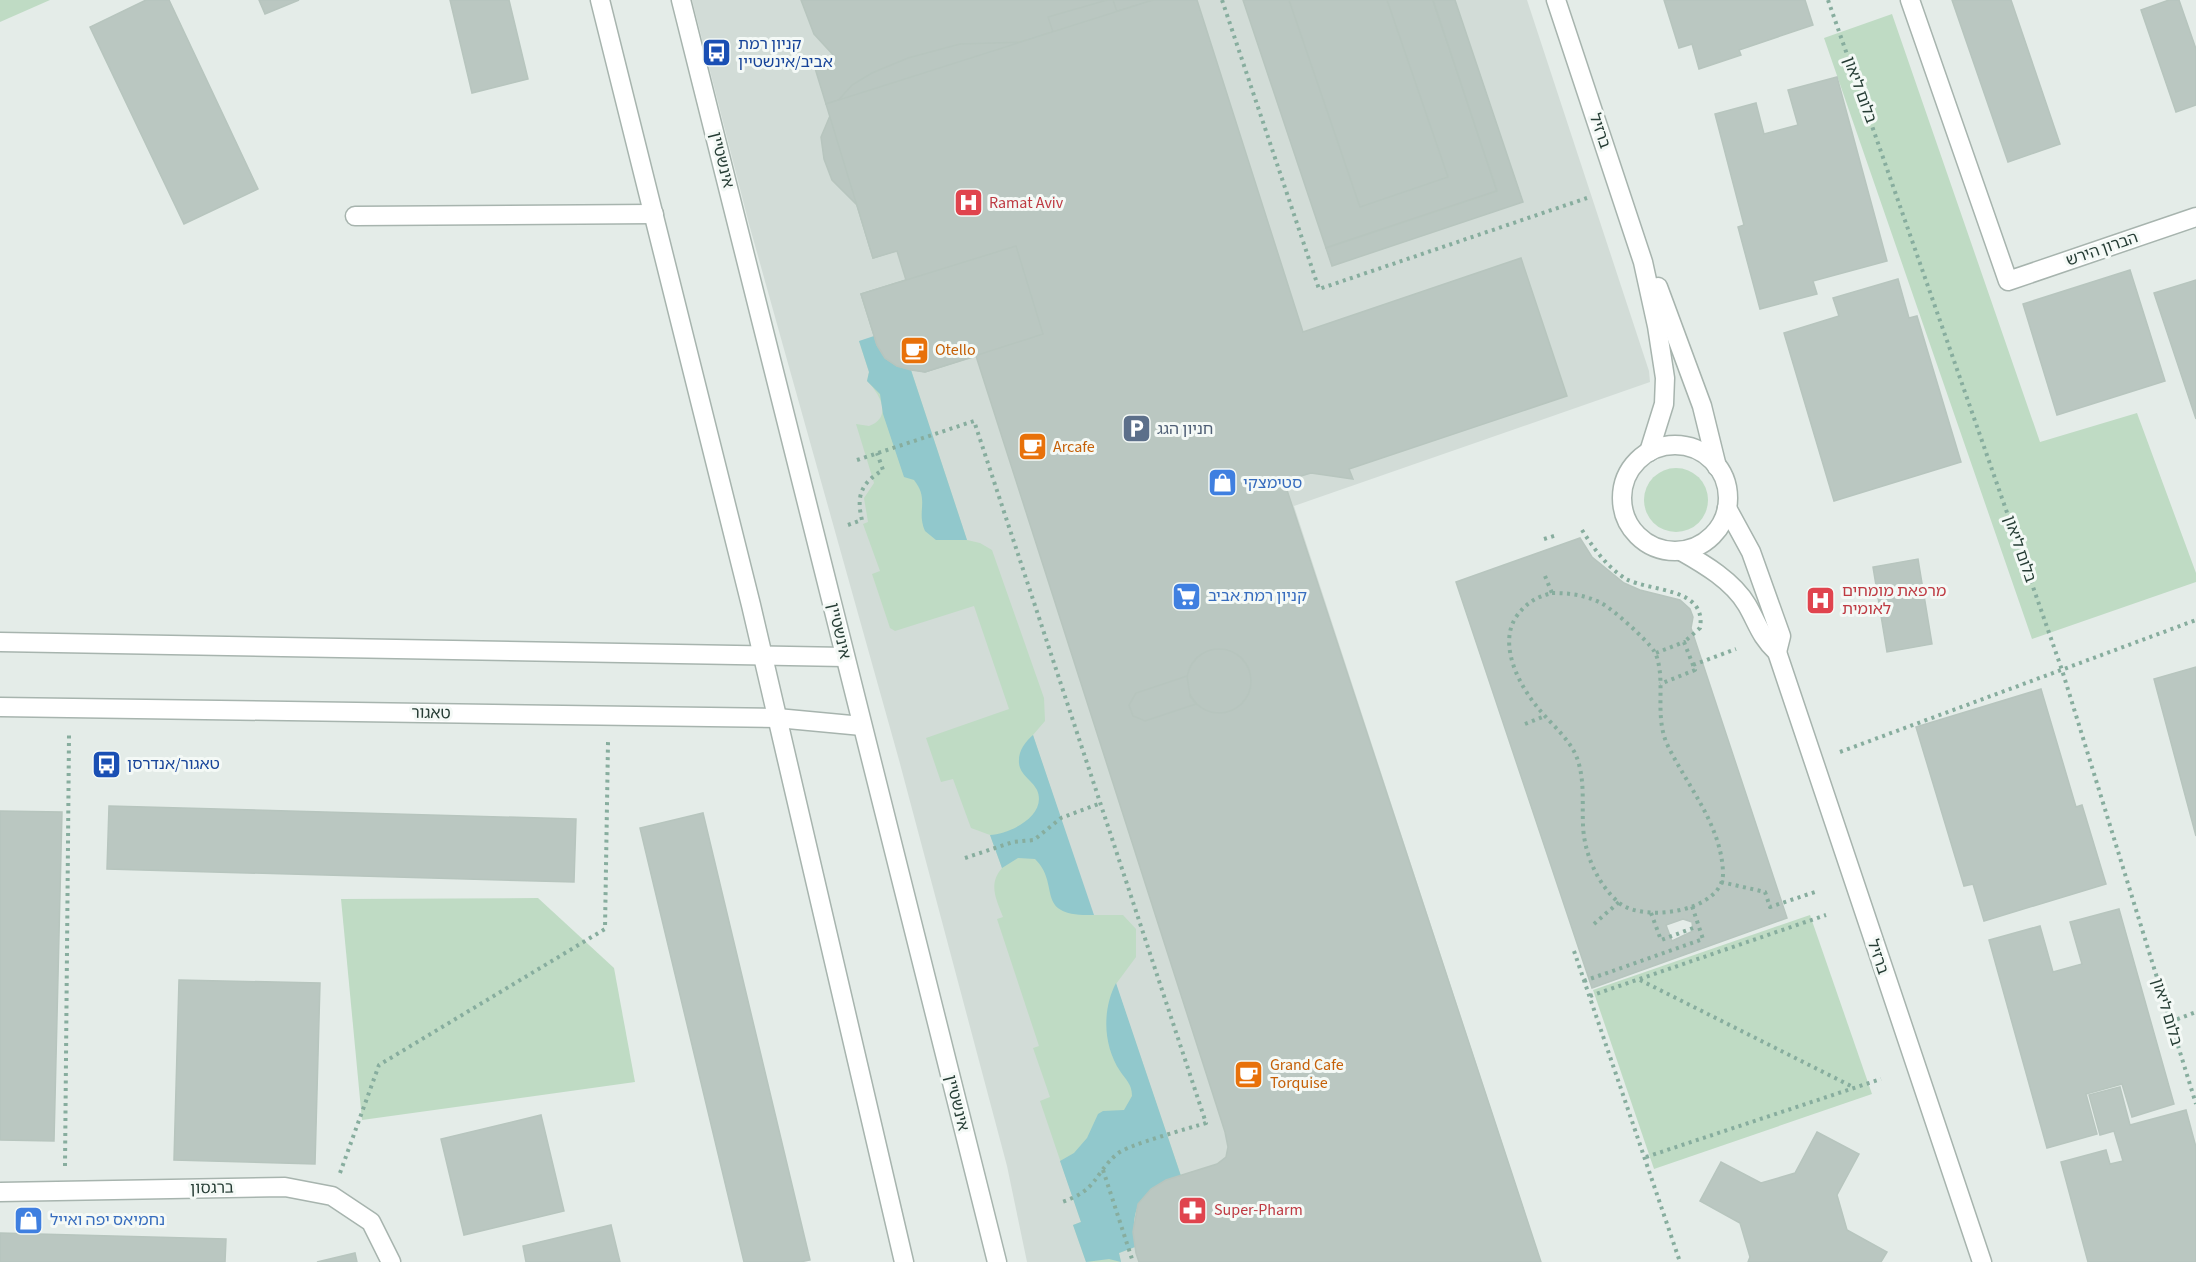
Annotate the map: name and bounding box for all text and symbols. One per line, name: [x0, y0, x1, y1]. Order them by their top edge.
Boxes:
place label: קניון רמת אביב/אינשטיין: [738, 33, 833, 73]
bus stop icon: קניון רמת אביב/אינשטיין: [701, 37, 733, 69]
street label: בלום ליאון: [1838, 54, 1882, 126]
street label: ברזיל: [1584, 111, 1616, 151]
street label: אינשטיין: [704, 130, 740, 190]
hospital icon: Ramat Aviv: [952, 187, 984, 219]
place label: Ramat Aviv: [989, 192, 1064, 214]
street label: הברון הירש: [2063, 226, 2141, 272]
cafe icon: Otello: [898, 334, 930, 366]
place label: Otello: [935, 339, 976, 361]
parking icon: חניון הגג: [1120, 413, 1152, 445]
place label: חניון הגג: [1157, 418, 1213, 440]
cafe icon: Arcafe: [1016, 431, 1048, 463]
place label: Arcafe: [1053, 436, 1095, 458]
shop icon: סטימצקי: [1206, 467, 1238, 499]
place label: סטימצקי: [1243, 472, 1302, 494]
street label: בלום ליאון: [1998, 513, 2042, 585]
supermarket icon: קניון רמת אביב: [1171, 580, 1203, 612]
place label: מרפאת מומחים לאומית: [1842, 580, 1946, 620]
hospital icon: מרפאת מומחים לאומית: [1805, 584, 1837, 616]
place label: קניון רמת אביב: [1208, 585, 1307, 607]
street label: אינשטיין: [822, 601, 856, 661]
street label: טאגור: [411, 702, 451, 724]
bus stop icon: טאגור/אנדרסן: [90, 748, 122, 780]
place label: טאגור/אנדרסן: [127, 753, 220, 775]
street label: ברזיל: [1862, 937, 1894, 977]
street label: בלום ליאון: [2146, 976, 2188, 1048]
place label: Grand Cafe Torquise: [1270, 1054, 1344, 1094]
cafe icon: Grand Cafe Torquise: [1233, 1058, 1265, 1090]
street label: אינשטיין: [939, 1073, 975, 1133]
street label: ברגסון: [190, 1177, 234, 1199]
pharmacy icon: Super-Pharm: [1177, 1194, 1209, 1226]
place label: Super-Pharm: [1214, 1199, 1303, 1221]
shop icon: נחמיאס יפה ואייל: [13, 1204, 45, 1236]
place label: נחמיאס יפה ואייל: [50, 1209, 165, 1231]

